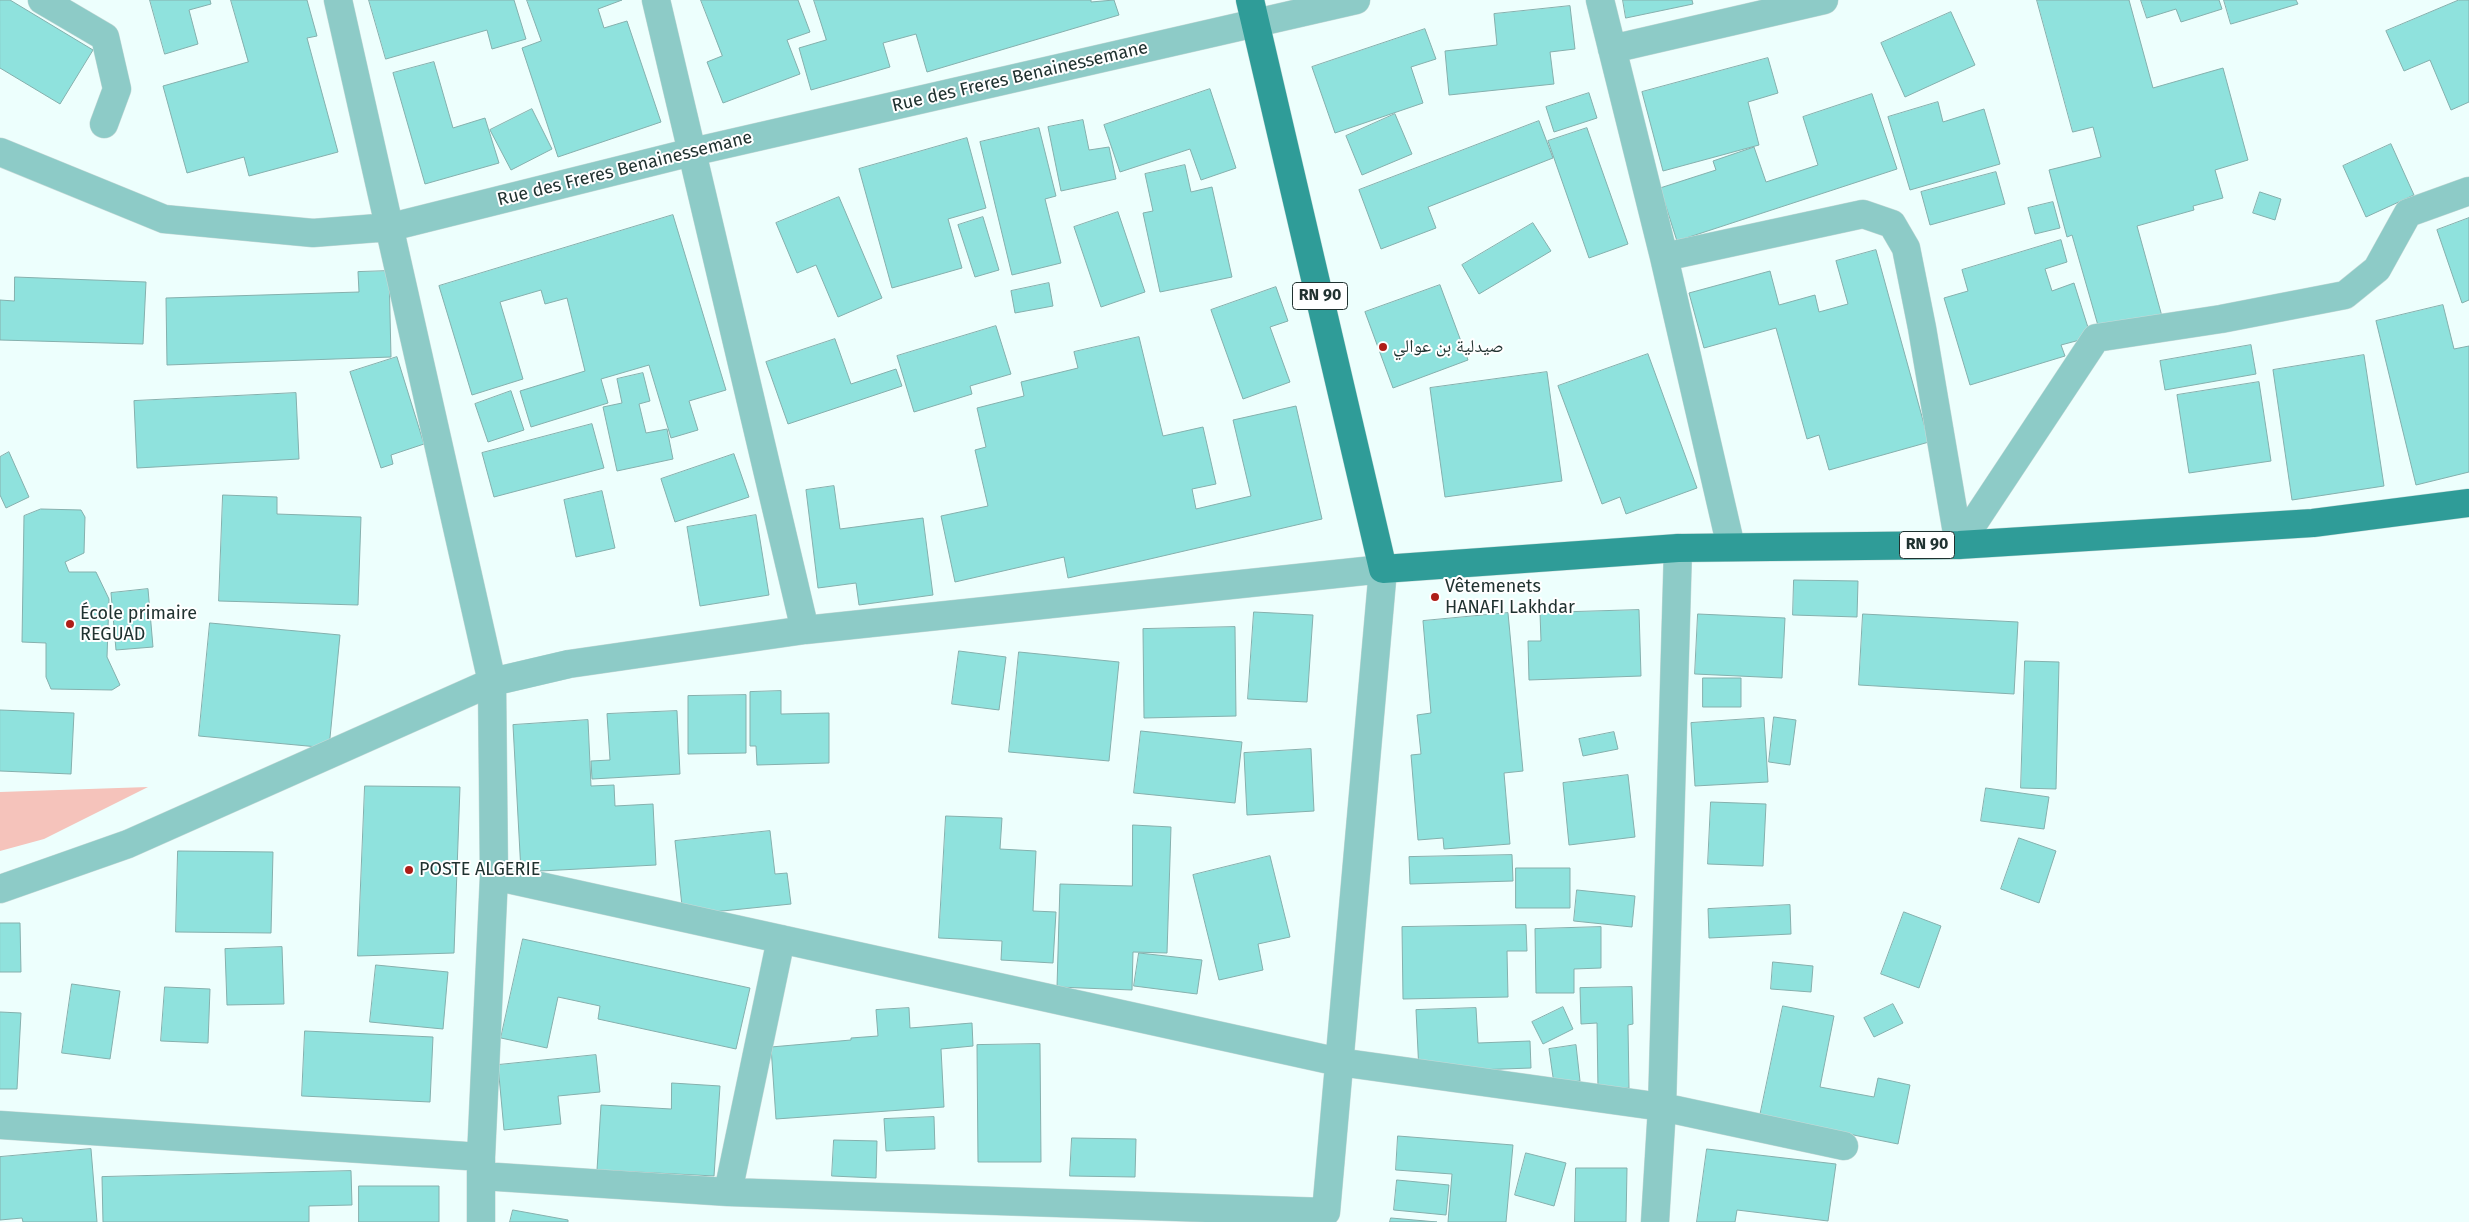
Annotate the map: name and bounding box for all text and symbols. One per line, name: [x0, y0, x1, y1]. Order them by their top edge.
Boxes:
street label: Rue des Freres Benainessemane: [890, 37, 1150, 117]
street label: Rue des Freres Benainessemane: [495, 127, 755, 211]
road number: RN 90: [1292, 282, 1348, 310]
place label: صيدلية بن عوالي: [1393, 336, 1504, 358]
marker: صيدلية بن عوالي: [1377, 341, 1389, 353]
road number: RN 90: [1900, 532, 1954, 558]
place label: Vêtemenets HANAFI Lakhdar: [1445, 576, 1575, 618]
marker: Vêtemenets HANAFI Lakhdar: [1429, 591, 1441, 603]
place label: École primaire REGUAD: [80, 603, 197, 646]
marker: École primaire REGUAD: [64, 618, 76, 630]
place label: POSTE ALGERIE: [419, 859, 540, 881]
marker: POSTE ALGERIE: [403, 864, 415, 876]

